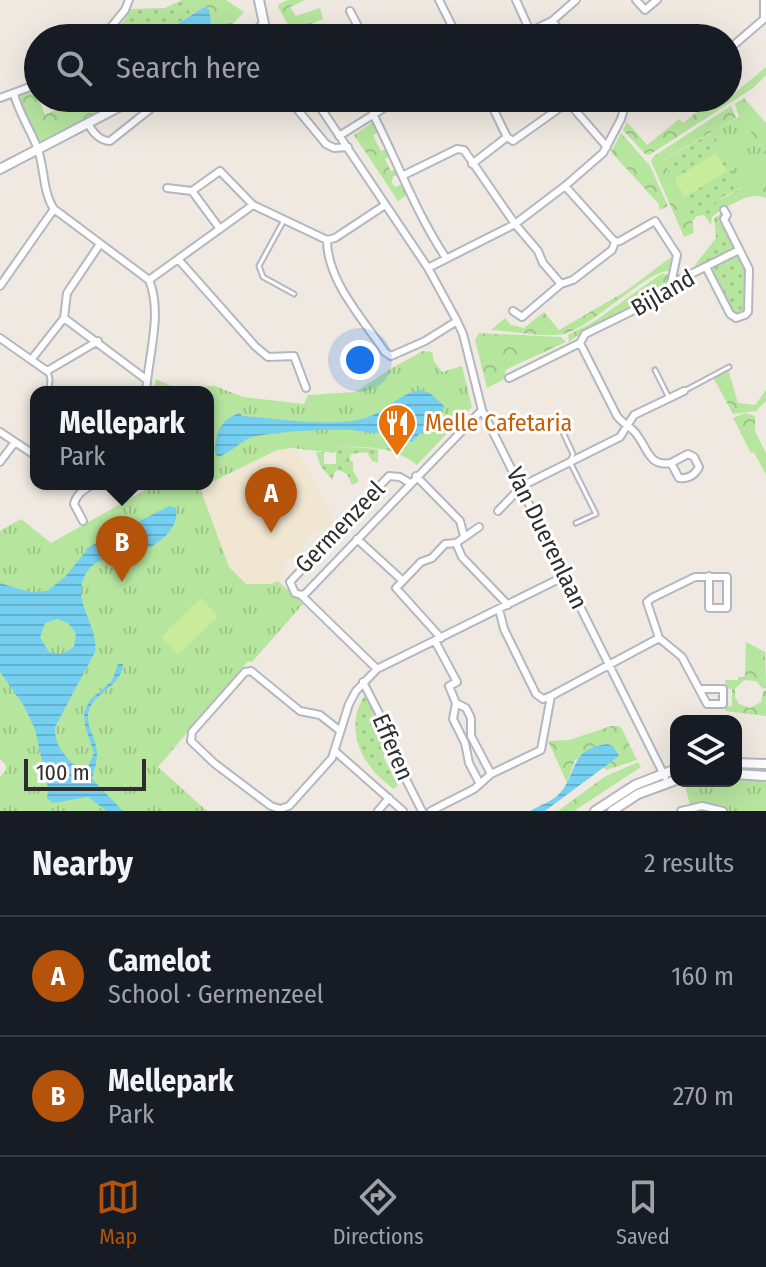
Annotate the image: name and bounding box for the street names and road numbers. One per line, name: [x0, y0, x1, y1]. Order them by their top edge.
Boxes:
street label: Bijland: [626, 264, 700, 322]
street label: Van Duerenlaan: [501, 463, 593, 613]
street label: Germenzeel: [290, 475, 390, 579]
street label: Efferen: [367, 710, 419, 784]

